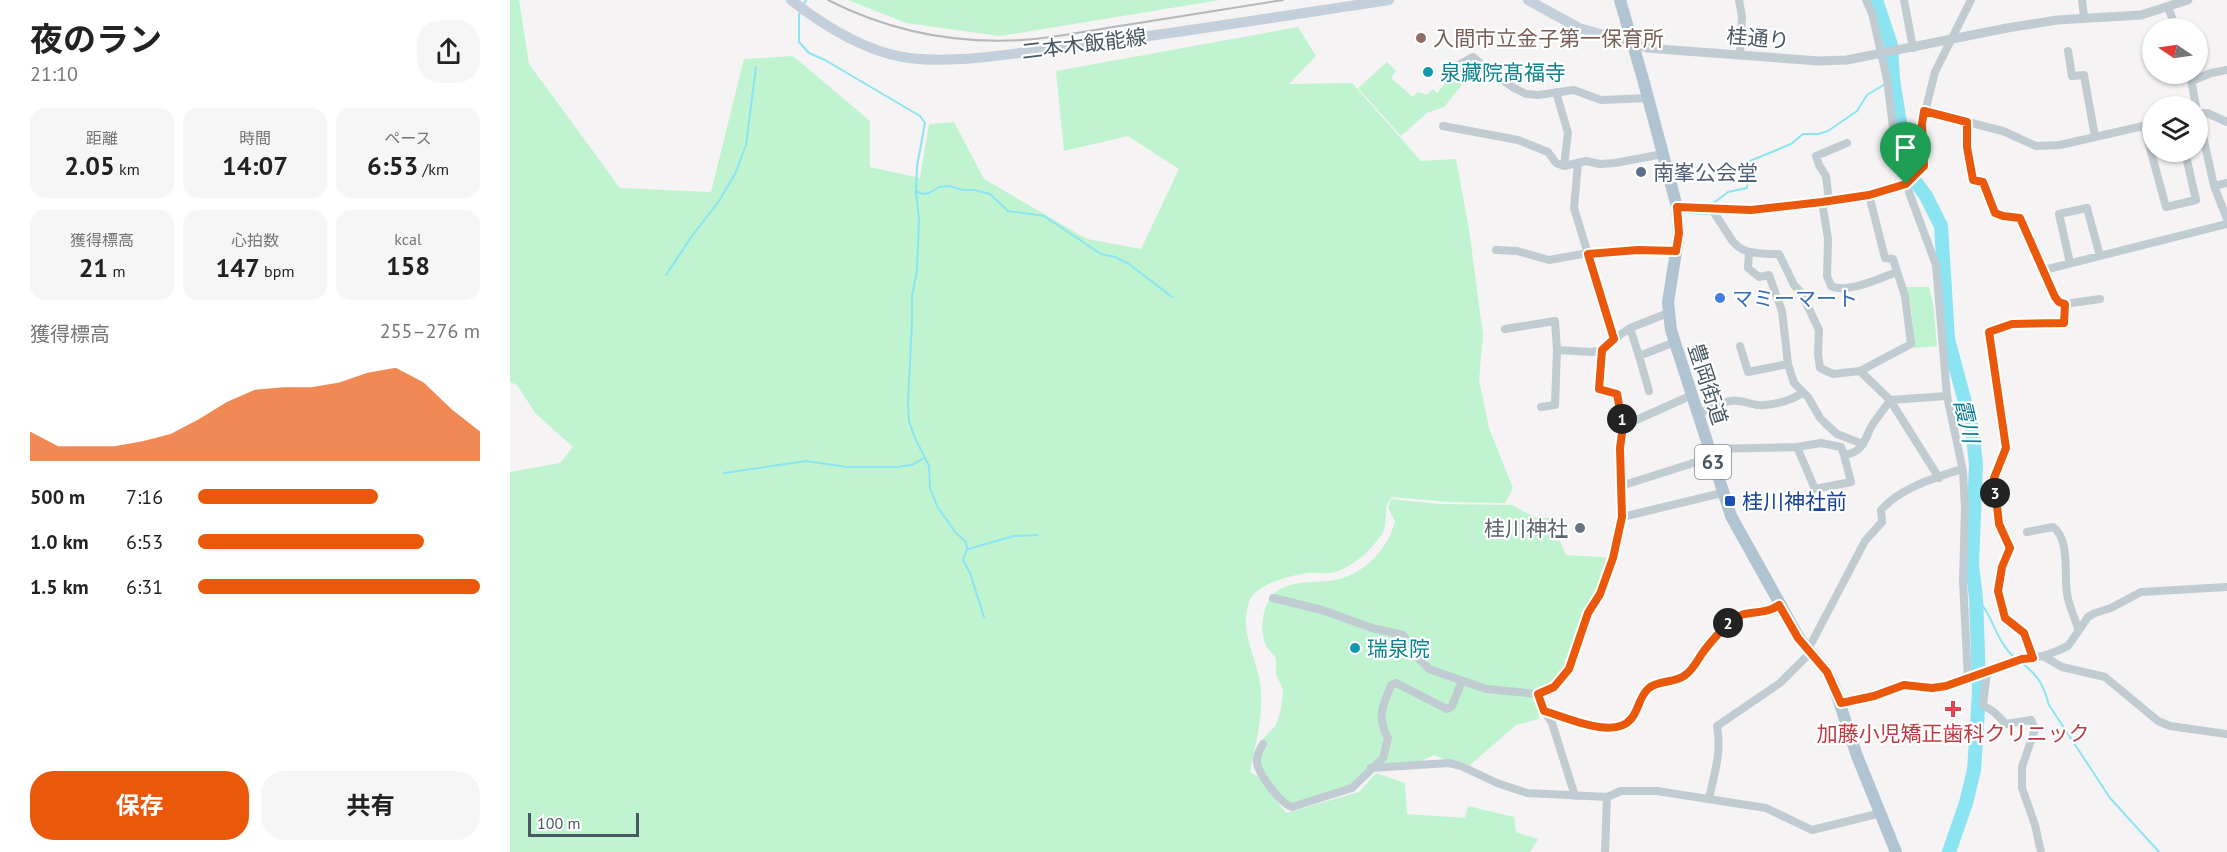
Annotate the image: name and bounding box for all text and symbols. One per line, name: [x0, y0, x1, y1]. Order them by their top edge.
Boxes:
text: 夜のラン: [30, 17, 162, 60]
north arrow: [2142, 18, 2208, 84]
map controls: [2142, 18, 2208, 162]
button: share: [417, 20, 480, 83]
street label: 桂通り: [1725, 22, 1791, 54]
street label: 二本木飯能線: [1020, 23, 1148, 65]
place label: 入間市立金子第一保育所: [1433, 25, 1664, 52]
marker: 入間市立金子第一保育所: [1414, 31, 1428, 45]
place label: 泉藏院髙福寺: [1440, 59, 1566, 86]
text: 21:10: [30, 61, 78, 87]
marker: 泉藏院髙福寺: [1421, 65, 1435, 79]
button: layers: [2142, 96, 2208, 162]
pin: [1880, 122, 1931, 184]
text: 距離: [86, 128, 118, 148]
text: 時間: [239, 128, 271, 148]
text: ペース: [384, 128, 432, 148]
icon: arrive: [1889, 131, 1922, 164]
text: 2.05: [64, 149, 115, 182]
text: 14:07: [222, 149, 288, 182]
text: 6:53: [367, 149, 418, 182]
text: km: [115, 159, 140, 179]
text: /km: [418, 159, 449, 179]
place label: 南峯公会堂: [1653, 159, 1758, 186]
marker: 南峯公会堂: [1634, 165, 1648, 179]
text: kcal: [394, 229, 422, 249]
text: 獲得標高: [70, 230, 134, 250]
text: 心拍数: [231, 230, 279, 250]
text: 158: [386, 249, 430, 282]
text: 21: [79, 251, 108, 284]
text: 147: [216, 251, 260, 284]
text: m: [108, 261, 125, 281]
text: bpm: [260, 261, 294, 281]
place label: マミーマート: [1732, 285, 1858, 312]
marker: マミーマート: [1713, 291, 1727, 305]
text: 255–276 m: [380, 318, 480, 344]
text: 獲得標高: [30, 321, 110, 347]
street label: 豊岡街道: [1682, 340, 1734, 428]
water label: 霞川: [1948, 396, 1986, 448]
pin: 1: [1607, 404, 1637, 434]
text: 1: [1617, 409, 1627, 429]
road number: 63: [1695, 445, 1731, 479]
pin: 3: [1980, 478, 2010, 508]
text: 3: [1990, 483, 2000, 503]
text: 500 m: [30, 484, 85, 510]
text: 7:16: [126, 484, 163, 510]
place label: 桂川神社前: [1742, 488, 1847, 515]
marker: 桂川神社前: [1723, 494, 1737, 508]
place label: 桂川神社: [1484, 515, 1568, 542]
marker: 桂川神社: [1573, 521, 1587, 535]
text: 1.0 km: [30, 529, 89, 555]
text: 6:53: [126, 529, 163, 555]
text: 1.5 km: [30, 574, 89, 600]
text: 6:31: [126, 574, 163, 600]
pin: 2: [1713, 608, 1743, 638]
text: 2: [1723, 613, 1733, 633]
place label: 瑞泉院: [1367, 635, 1430, 662]
marker: 瑞泉院: [1348, 641, 1362, 655]
marker: 加藤小児矯正歯科クリニック: [1944, 700, 1962, 718]
place label: 加藤小児矯正歯科クリニック: [1817, 720, 2090, 747]
button: 保存: [30, 771, 249, 840]
button: 共有: [261, 771, 480, 840]
scale bar: [528, 810, 639, 838]
text: 100 m: [537, 813, 580, 833]

